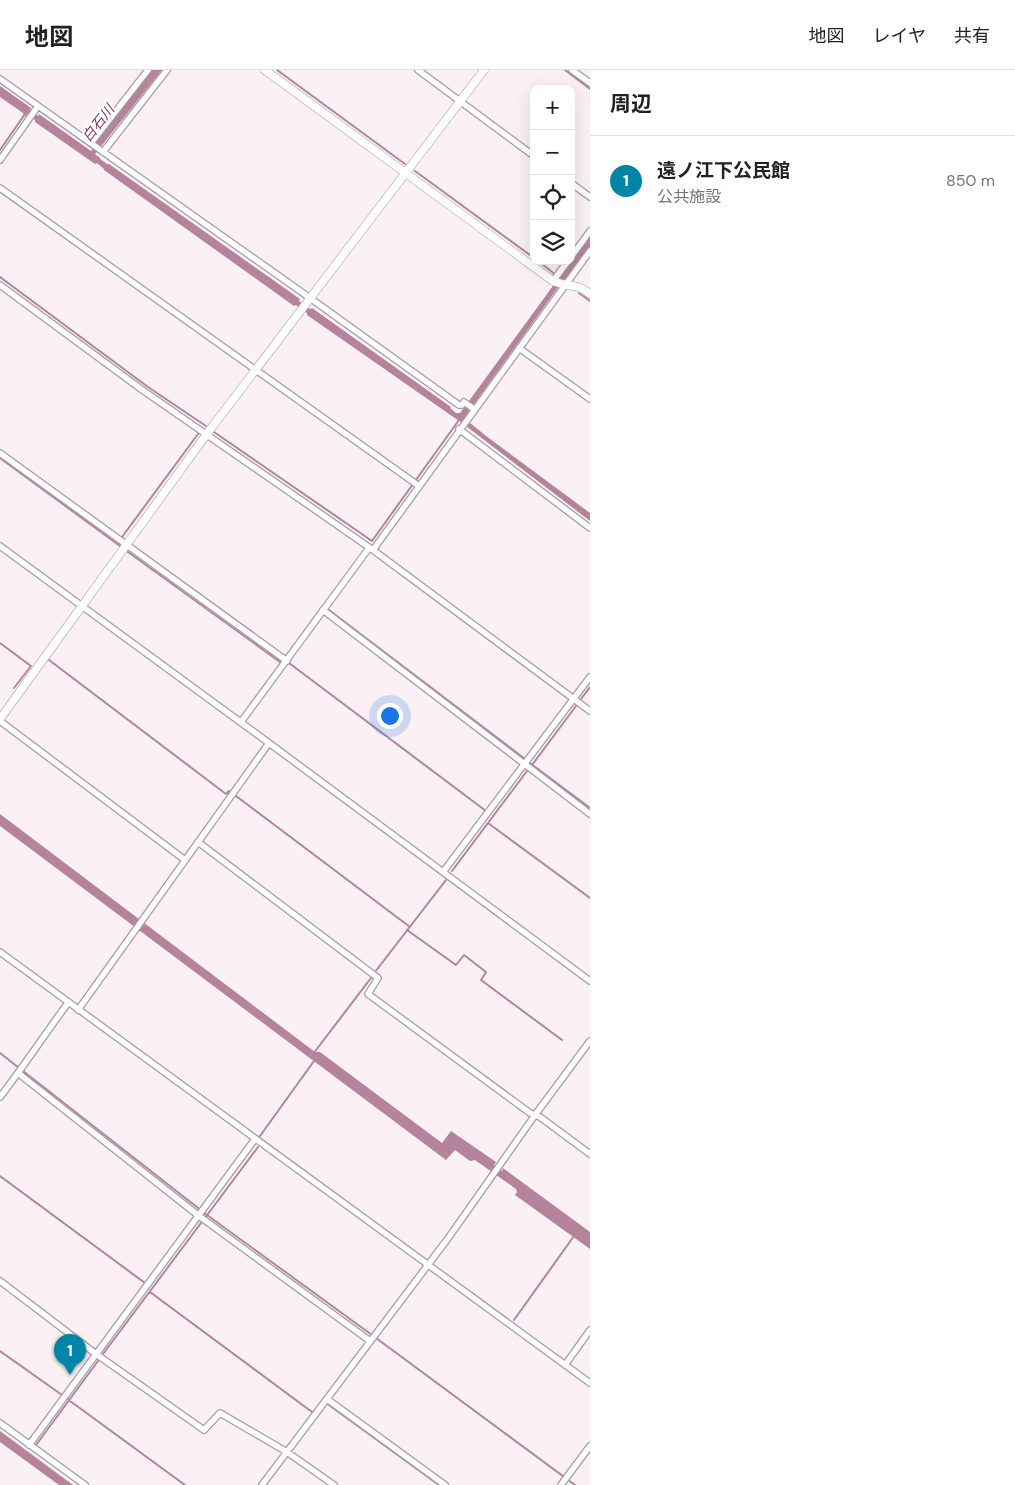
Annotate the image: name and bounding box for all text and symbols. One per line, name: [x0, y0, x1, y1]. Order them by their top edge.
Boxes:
text: 地図: [25, 21, 73, 52]
text: 地図: [809, 24, 845, 48]
text: レイヤ: [873, 24, 926, 48]
text: 共有: [954, 24, 990, 48]
map controls: [530, 85, 575, 265]
button: +: [530, 85, 575, 130]
text: 周辺: [610, 90, 652, 118]
water label: 白石川: [78, 99, 119, 145]
button: −: [530, 130, 575, 175]
text: 遠ノ江下公民館: [657, 158, 790, 183]
text: 1: [623, 170, 629, 191]
text: 850 m: [946, 170, 995, 191]
button: locate: [530, 175, 575, 220]
text: 公共施設: [657, 186, 721, 207]
button: layers: [530, 220, 575, 265]
your location: [377, 703, 403, 729]
pin: 1: [54, 1334, 86, 1375]

